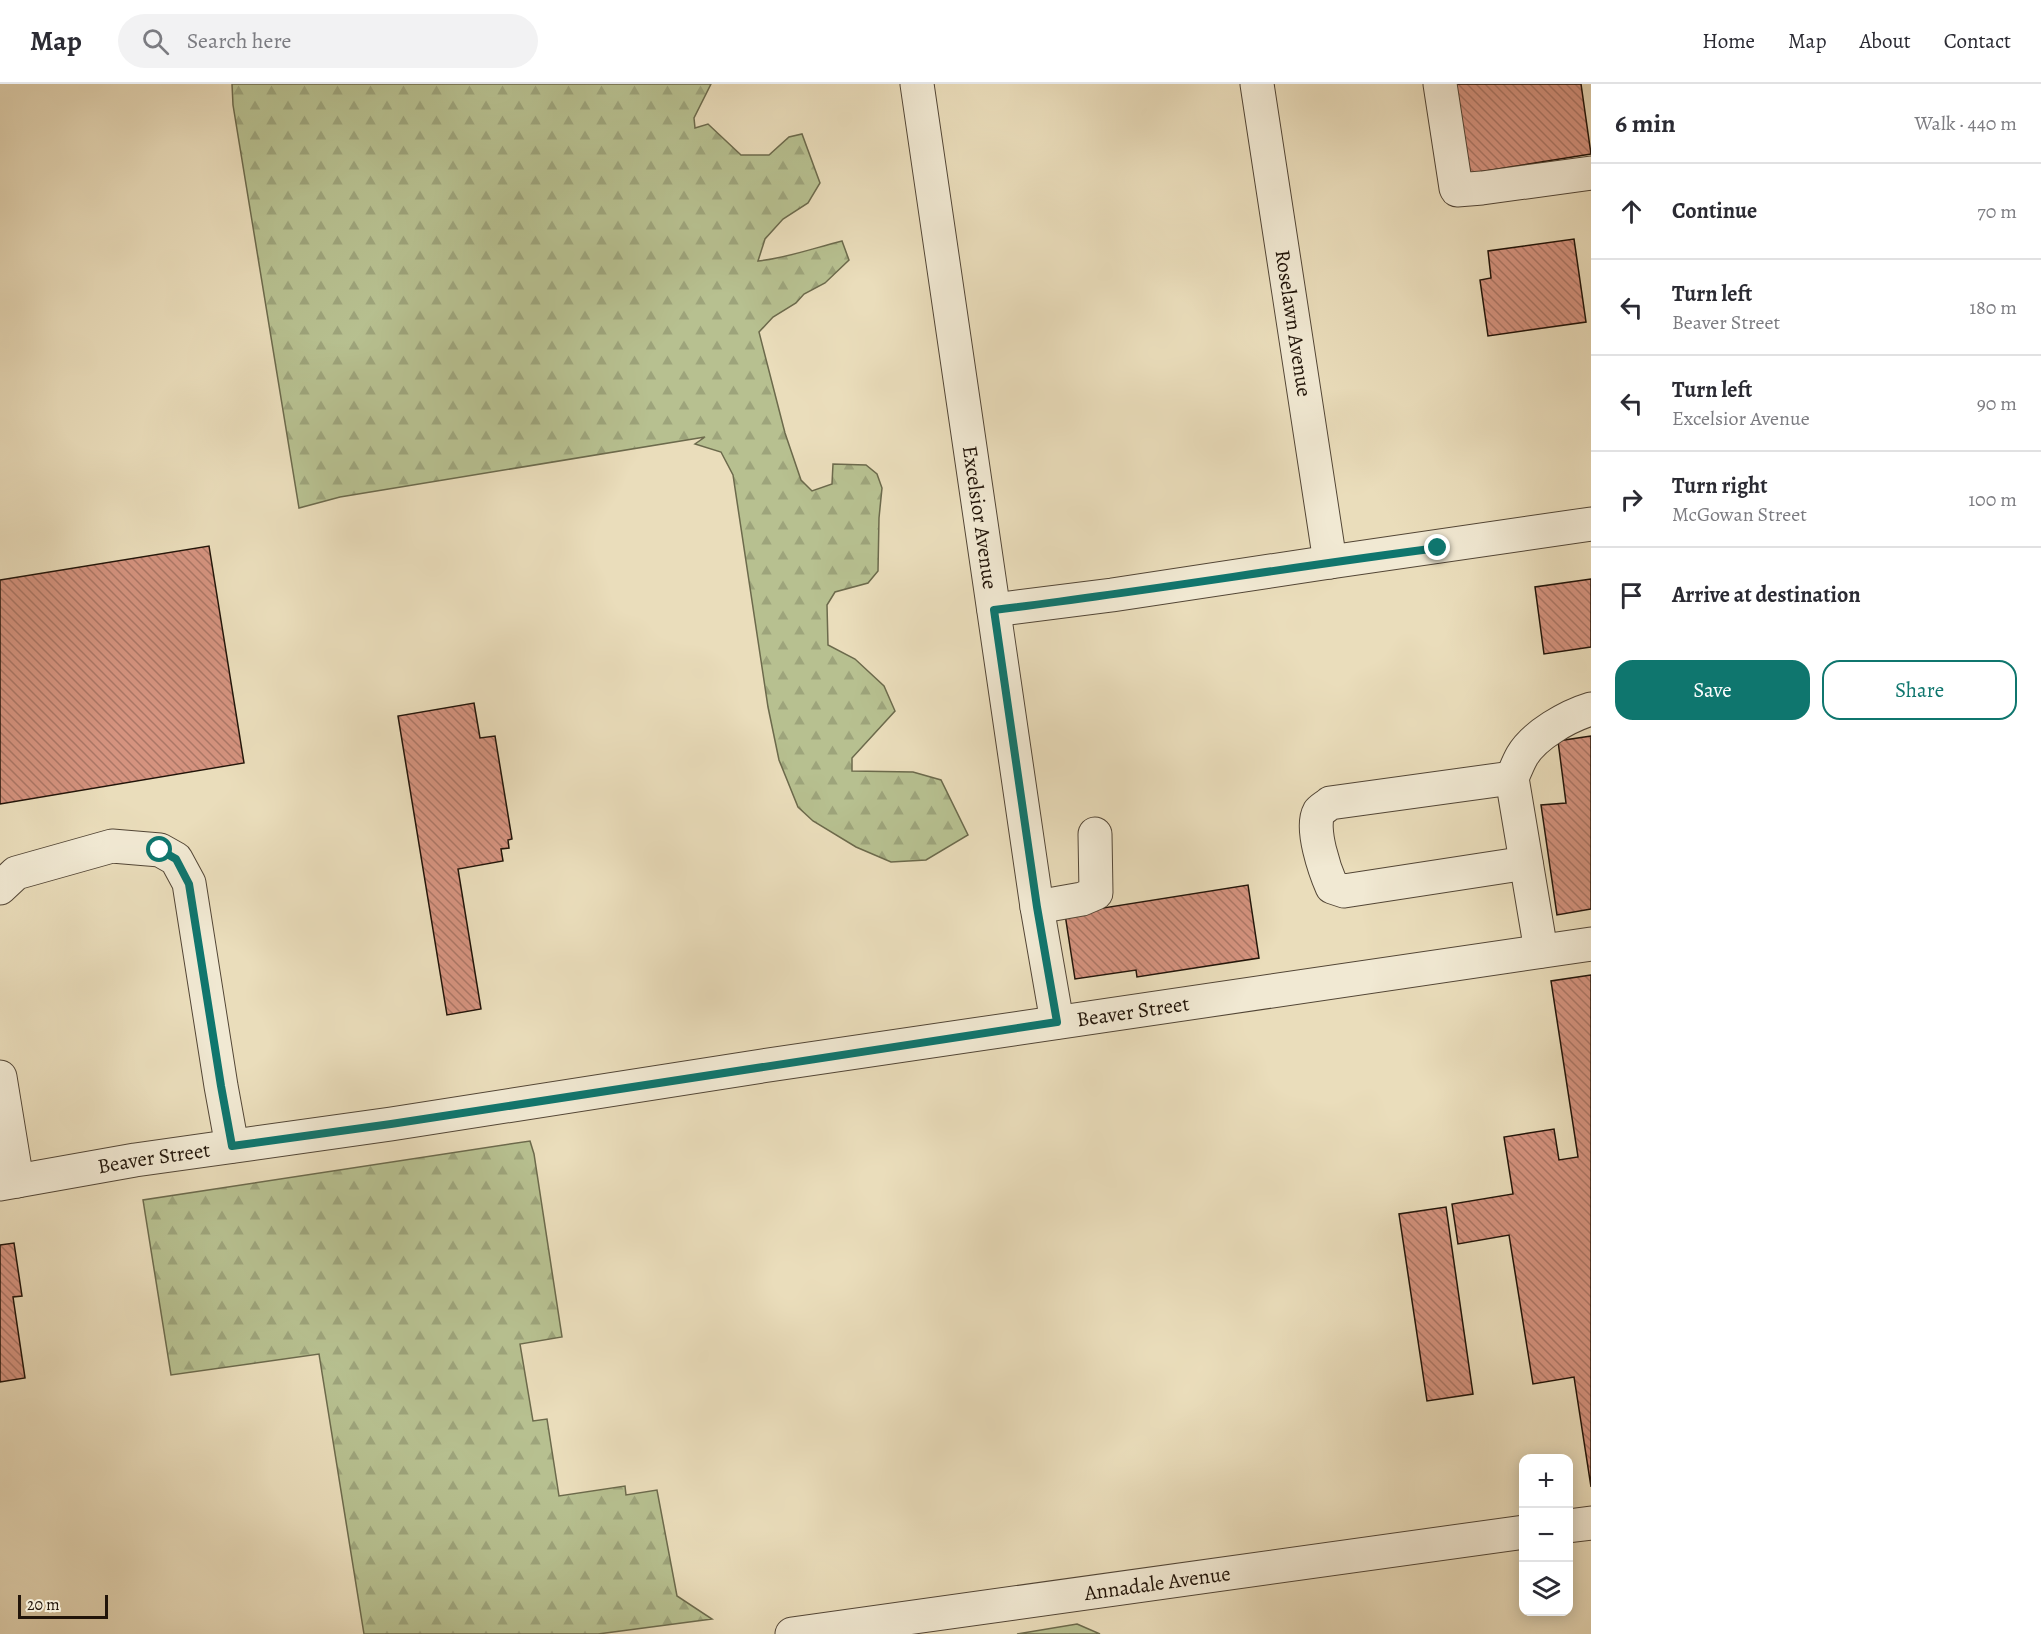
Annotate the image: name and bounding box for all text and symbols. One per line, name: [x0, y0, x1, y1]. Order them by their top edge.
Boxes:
search box: [118, 14, 538, 68]
text: Map: [30, 22, 82, 60]
icon: search: [139, 25, 172, 58]
text: Search here: [187, 26, 291, 56]
text: Home: [1702, 27, 1755, 55]
text: Map: [1788, 27, 1826, 55]
text: About: [1859, 27, 1911, 55]
text: Contact: [1944, 27, 2011, 55]
text: 6 min: [1615, 106, 1676, 141]
text: Walk · 440 m: [1915, 110, 2017, 137]
icon: ahead: [1615, 195, 1648, 228]
text: Continue: [1672, 196, 1757, 226]
text: 70 m: [1977, 198, 2017, 225]
street label: Roselawn Avenue: [1269, 248, 1319, 399]
text: Turn left: [1672, 279, 1752, 309]
icon: left: [1615, 291, 1648, 324]
text: 180 m: [1969, 294, 2017, 321]
text: Beaver Street: [1672, 309, 1780, 336]
text: Turn left: [1672, 375, 1752, 405]
icon: left: [1615, 387, 1648, 420]
text: 90 m: [1977, 390, 2017, 417]
text: Excelsior Avenue: [1672, 405, 1810, 432]
street label: Excelsior Avenue: [956, 444, 1004, 591]
text: Turn right: [1672, 471, 1768, 501]
icon: right: [1615, 483, 1648, 516]
text: 100 m: [1968, 486, 2017, 513]
text: McGowan Street: [1672, 501, 1807, 528]
route end: [1424, 534, 1450, 560]
icon: arrive: [1615, 579, 1648, 612]
text: Arrive at destination: [1672, 580, 1861, 610]
button: Save: [1615, 660, 1810, 720]
button: Share: [1822, 660, 2017, 720]
route start: [146, 836, 172, 862]
street label: Beaver Street: [1075, 989, 1191, 1034]
street label: Beaver Street: [95, 1136, 212, 1180]
map controls: [1519, 1454, 1573, 1616]
button: +: [1519, 1454, 1573, 1508]
button: −: [1519, 1508, 1573, 1562]
street label: Annadale Avenue: [1082, 1559, 1232, 1607]
button: layers: [1519, 1562, 1573, 1616]
scale bar: [18, 1592, 108, 1620]
text: 20 m: [27, 1594, 60, 1616]

